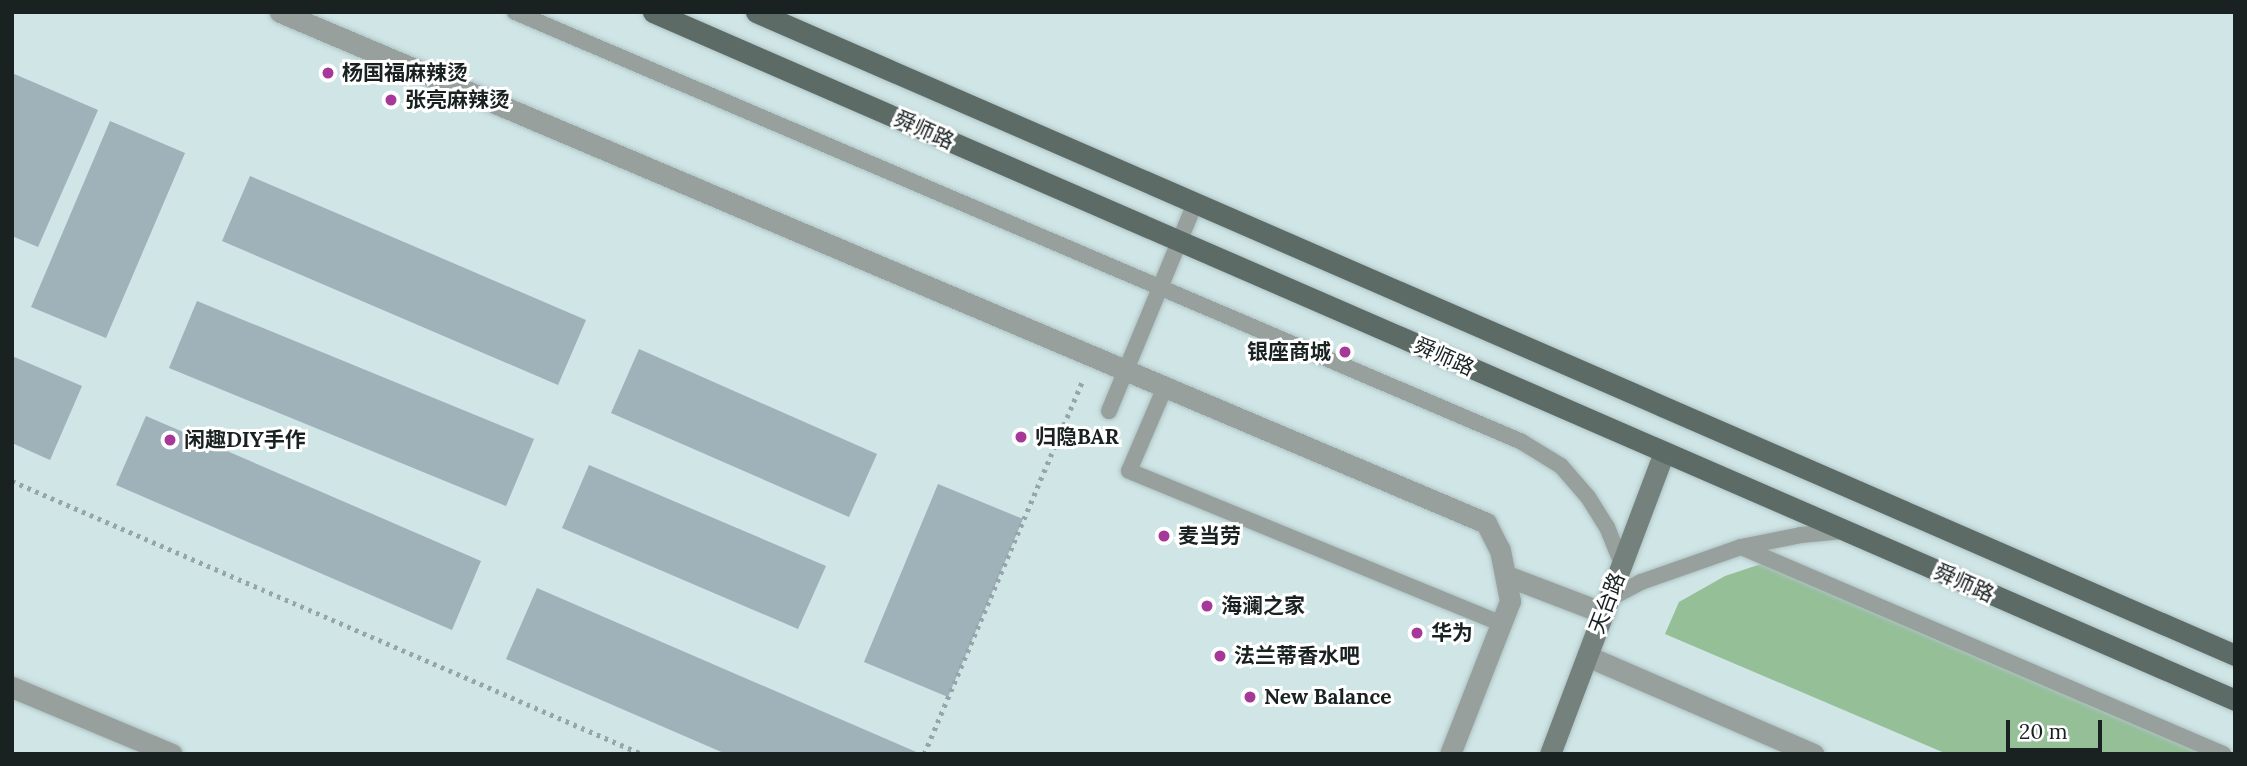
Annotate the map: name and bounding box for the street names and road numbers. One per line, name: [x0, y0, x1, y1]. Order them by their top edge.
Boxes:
street label: 舜师路: [890, 106, 958, 154]
street label: 舜师路: [1410, 333, 1478, 381]
street label: 舜师路: [1930, 559, 1998, 607]
street label: 天台路: [1584, 569, 1630, 637]

